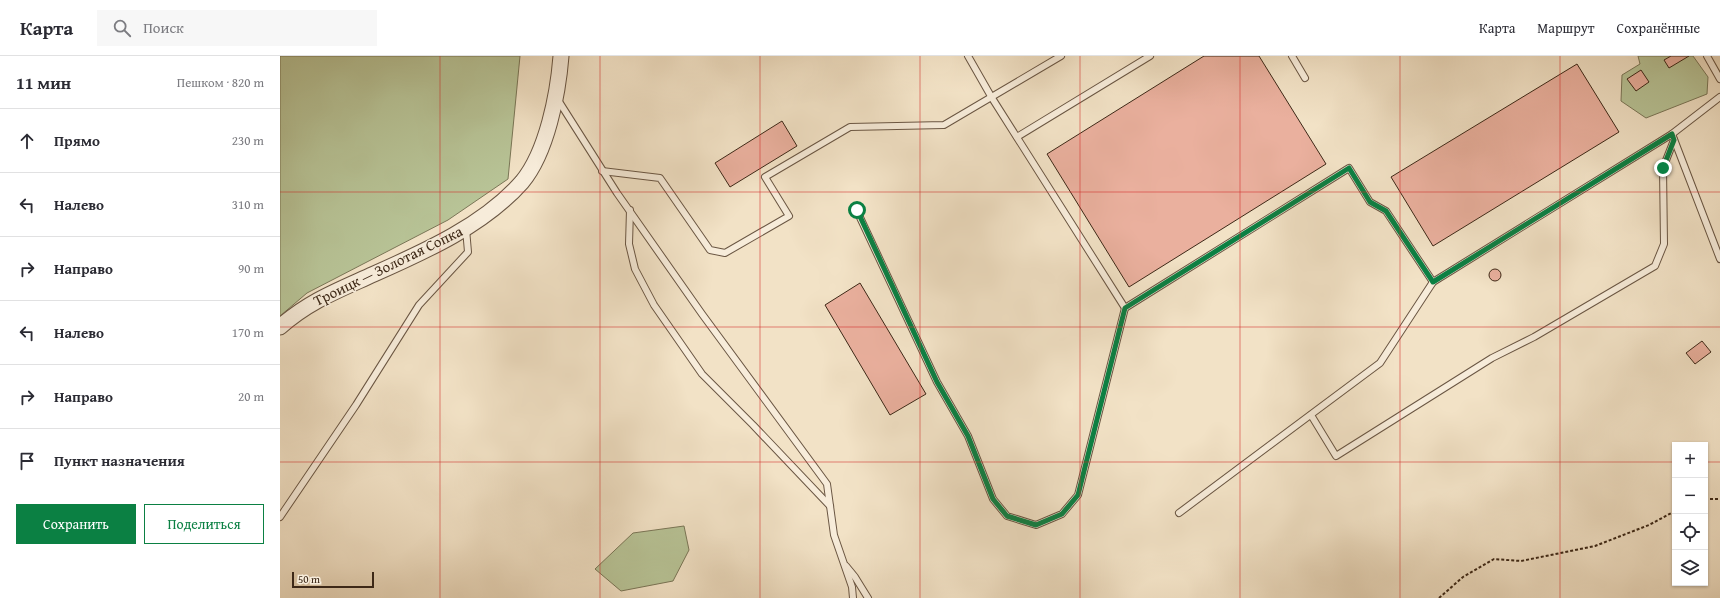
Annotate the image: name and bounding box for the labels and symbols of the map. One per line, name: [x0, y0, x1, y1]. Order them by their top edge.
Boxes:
route end: [1654, 159, 1672, 177]
route start: [848, 201, 866, 219]
street label: Троицк — Золотая Сопка: [310, 220, 467, 311]
scale bar: [292, 570, 374, 589]

